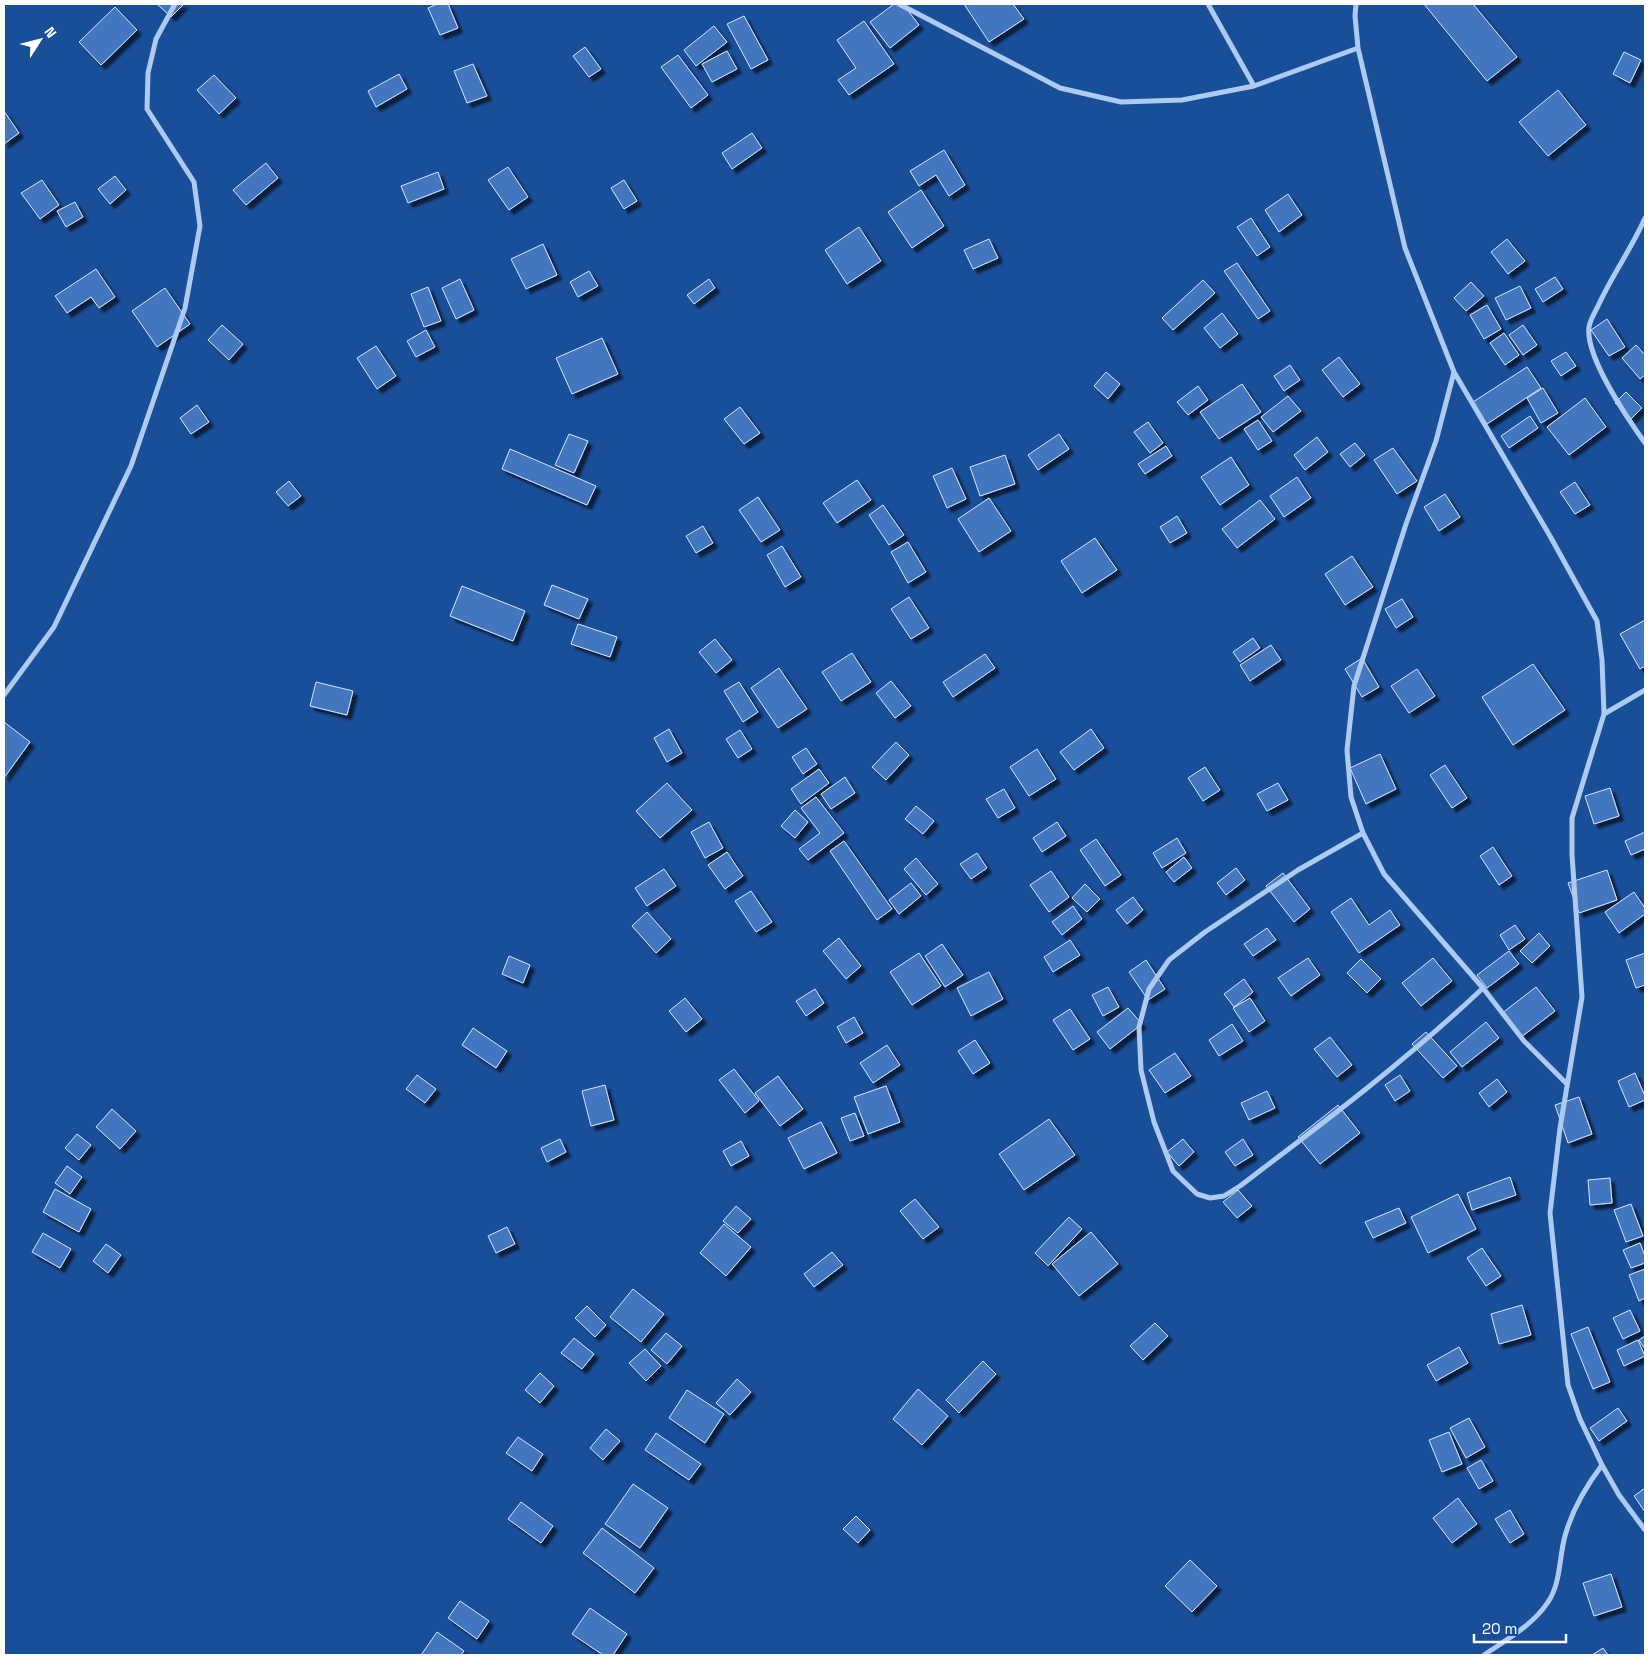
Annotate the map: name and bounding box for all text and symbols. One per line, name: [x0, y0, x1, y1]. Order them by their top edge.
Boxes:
north arrow: [15, 15, 65, 65]
text: N: [40, 23, 61, 41]
scale bar: [1474, 1612, 1566, 1644]
text: 20 m: [1482, 1619, 1517, 1638]

